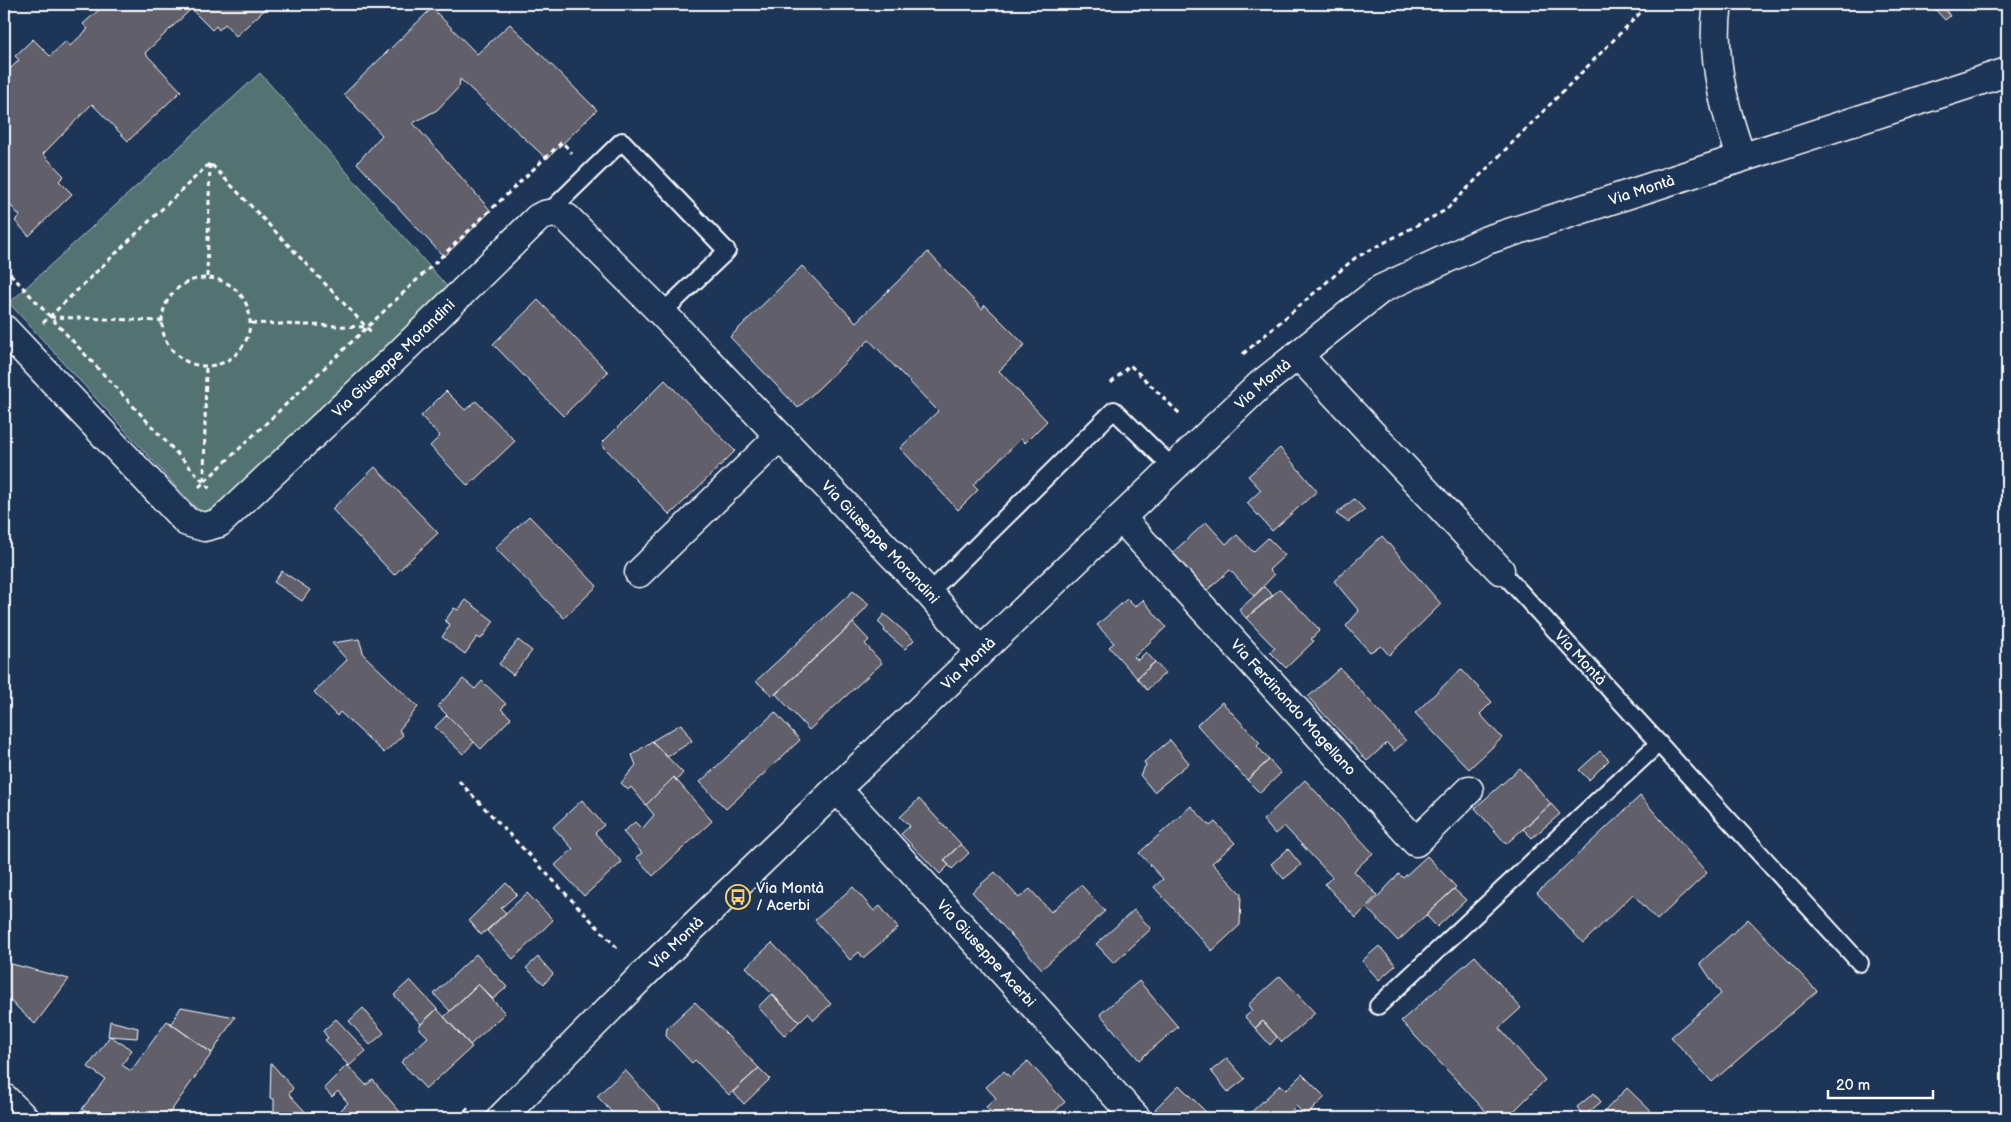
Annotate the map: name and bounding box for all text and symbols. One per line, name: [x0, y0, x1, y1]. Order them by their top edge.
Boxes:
street label: Via Montà: [1607, 171, 1677, 210]
street label: Via Giuseppe Morandini: [328, 296, 459, 422]
street label: Via Montà: [1231, 355, 1295, 414]
street label: Via Giuseppe Morandini: [817, 477, 943, 608]
street label: Via Montà: [1550, 627, 1610, 690]
street label: Via Montà: [937, 633, 1000, 694]
street label: Via Ferdinando Magellano: [1226, 635, 1360, 780]
place label: Via Montà / Acerbi: [756, 879, 824, 915]
bus stop icon: Via Montà / Acerbi: [725, 884, 751, 910]
street label: Via Giuseppe Acerbi: [932, 896, 1040, 1011]
street label: Via Montà: [646, 913, 708, 974]
scale bar: [1828, 1067, 1934, 1099]
text: 20 m: [1836, 1076, 1870, 1095]

